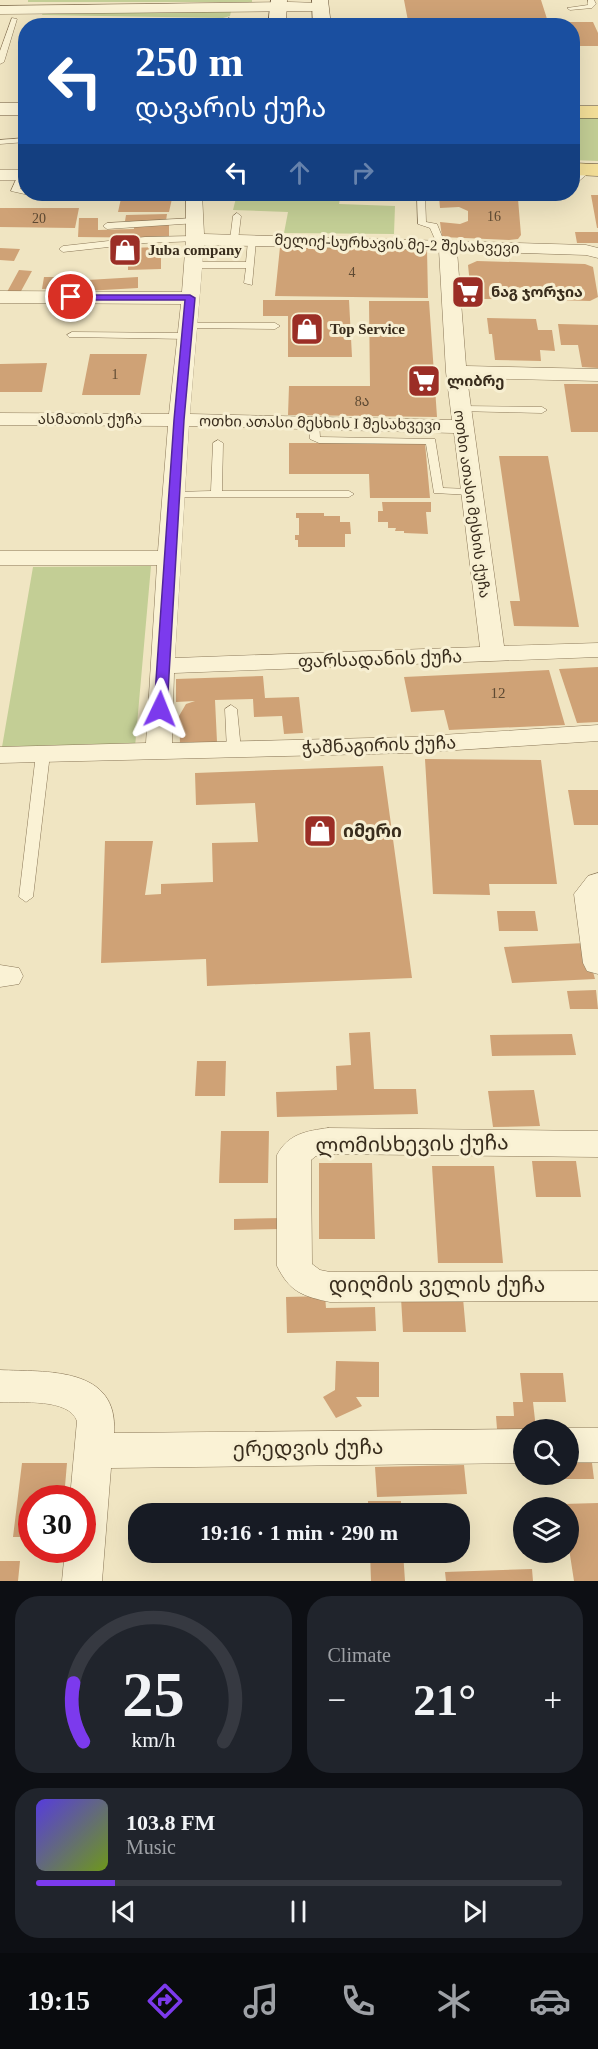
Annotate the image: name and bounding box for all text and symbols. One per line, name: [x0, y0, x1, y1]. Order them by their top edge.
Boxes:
text: 250 m: [135, 39, 244, 85]
icon: left: [36, 42, 114, 120]
text: დავარის ქუჩა: [135, 93, 326, 123]
icon: left: [220, 156, 253, 189]
icon: ahead: [283, 156, 316, 189]
icon: right: [346, 156, 379, 189]
house number: 16: [487, 209, 501, 224]
house number: 20: [32, 211, 46, 226]
shop icon: Juba company: [107, 232, 143, 268]
street label: მელიქ-სურხავის მე-2 შესახვევი: [274, 232, 520, 257]
place label: Juba company: [148, 242, 242, 258]
house number: 4: [349, 265, 356, 280]
pin: [45, 271, 96, 322]
supermarket icon: ნაგ ჯორჯია: [450, 274, 486, 310]
icon: arrive: [54, 280, 87, 313]
place label: ნაგ ჯორჯია: [491, 284, 583, 301]
shop icon: Top Service: [289, 311, 325, 347]
place label: Top Service: [330, 321, 405, 337]
supermarket icon: ლიბრე: [406, 363, 442, 399]
house number: 1: [112, 367, 119, 382]
place label: ლიბრე: [447, 373, 504, 390]
house number: 8ა: [355, 394, 369, 409]
street label: ოთხი ათასი მესხის ქუჩა: [450, 409, 493, 599]
street label: ასმათის ქუჩა: [38, 411, 142, 428]
street label: ოთხი ათასი მესხის I შესახვევი: [199, 413, 441, 434]
street label: ფარსადანის ქუჩა: [297, 646, 463, 673]
position arrow: [128, 677, 192, 741]
house number: 12: [491, 685, 506, 701]
street label: ჭაშნაგირის ქუჩა: [302, 732, 456, 759]
shop icon: იმერი: [302, 813, 338, 849]
place label: იმერი: [343, 821, 402, 841]
street label: ლომისხევის ქუჩა: [315, 1130, 509, 1159]
street label: დიღმის ველის ქუჩა: [329, 1273, 545, 1298]
map controls: [513, 1419, 579, 1563]
button: search: [513, 1419, 579, 1485]
street label: ერედვის ქუჩა: [232, 1435, 384, 1462]
speed limit sign: 30: [18, 1485, 96, 1563]
button: layers: [513, 1497, 579, 1563]
text: 19:16 · 1 min · 290 m: [200, 1520, 398, 1545]
text: Climate: [328, 1644, 391, 1666]
text: 25: [122, 1660, 184, 1729]
text: 21°: [413, 1675, 476, 1725]
text: −: [328, 1682, 346, 1718]
text: +: [543, 1682, 562, 1718]
text: km/h: [131, 1728, 176, 1752]
text: 103.8 FM: [126, 1810, 215, 1835]
text: Music: [126, 1836, 176, 1858]
icon: previous: [107, 1895, 140, 1928]
icon: pause: [282, 1895, 315, 1928]
icon: next: [458, 1895, 491, 1928]
icon: directions: [144, 1980, 186, 2022]
icon: music: [240, 1980, 282, 2022]
icon: phone: [337, 1980, 379, 2022]
icon: climate: [433, 1980, 475, 2022]
icon: car: [529, 1980, 571, 2022]
text: 19:15: [27, 1986, 90, 2016]

